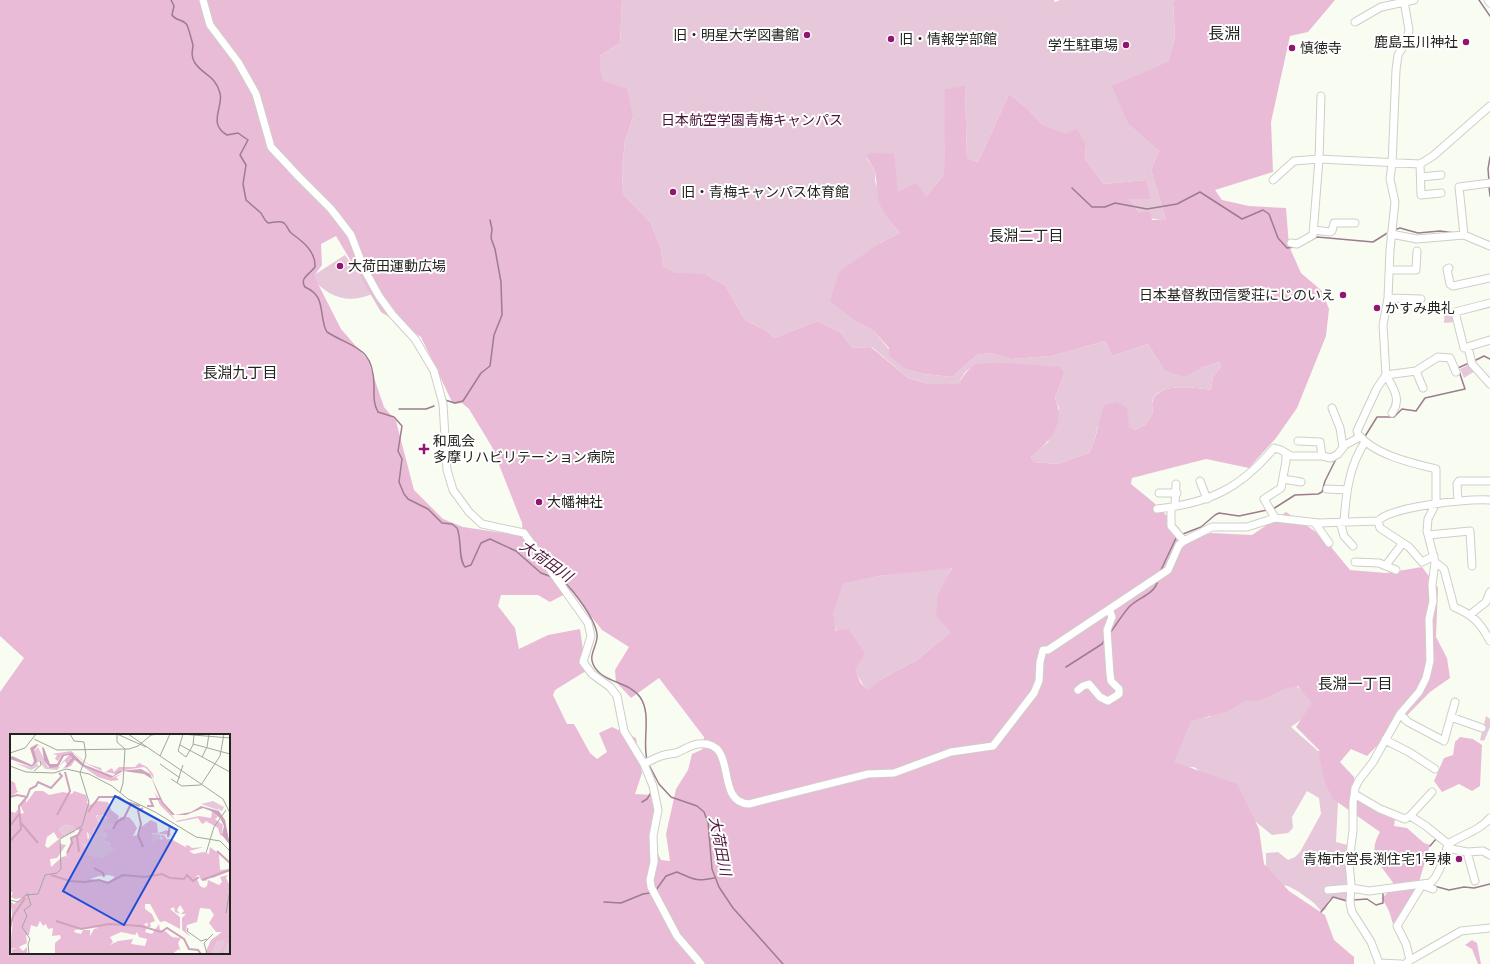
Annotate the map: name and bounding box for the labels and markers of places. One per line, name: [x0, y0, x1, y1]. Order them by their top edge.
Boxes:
place label: 旧・明星大学図書館: [673, 27, 799, 43]
marker: 旧・明星大学図書館: [802, 30, 812, 40]
place label: 旧・情報学部館: [899, 31, 997, 47]
marker: 旧・情報学部館: [886, 34, 896, 44]
place label: 鹿島玉川神社: [1374, 34, 1458, 50]
place label: 学生駐車場: [1048, 37, 1118, 53]
marker: 鹿島玉川神社: [1461, 37, 1471, 47]
marker: 学生駐車場: [1121, 40, 1131, 50]
place label: 慎徳寺: [1300, 40, 1342, 56]
marker: 慎徳寺: [1287, 43, 1297, 53]
place label: 旧・青梅キャンパス体育館: [681, 184, 849, 200]
marker: 旧・青梅キャンパス体育館: [668, 187, 678, 197]
place label: 大荷田運動広場: [348, 258, 446, 274]
marker: 大荷田運動広場: [335, 261, 345, 271]
place label: 日本基督教団信愛荘にじのいえ: [1139, 287, 1335, 303]
marker: 日本基督教団信愛荘にじのいえ: [1338, 290, 1348, 300]
place label: かすみ典礼: [1385, 300, 1455, 316]
marker: かすみ典礼: [1372, 303, 1382, 313]
place label: 和風会 多摩リハビリテーション病院: [433, 433, 615, 465]
marker: 和風会 多摩リハビリテーション病院: [418, 443, 430, 455]
place label: 大幡神社: [547, 494, 603, 510]
marker: 大幡神社: [534, 497, 544, 507]
place label: 青梅市営長渕住宅1号棟: [1303, 851, 1451, 867]
marker: 青梅市営長渕住宅1号棟: [1454, 854, 1464, 864]

